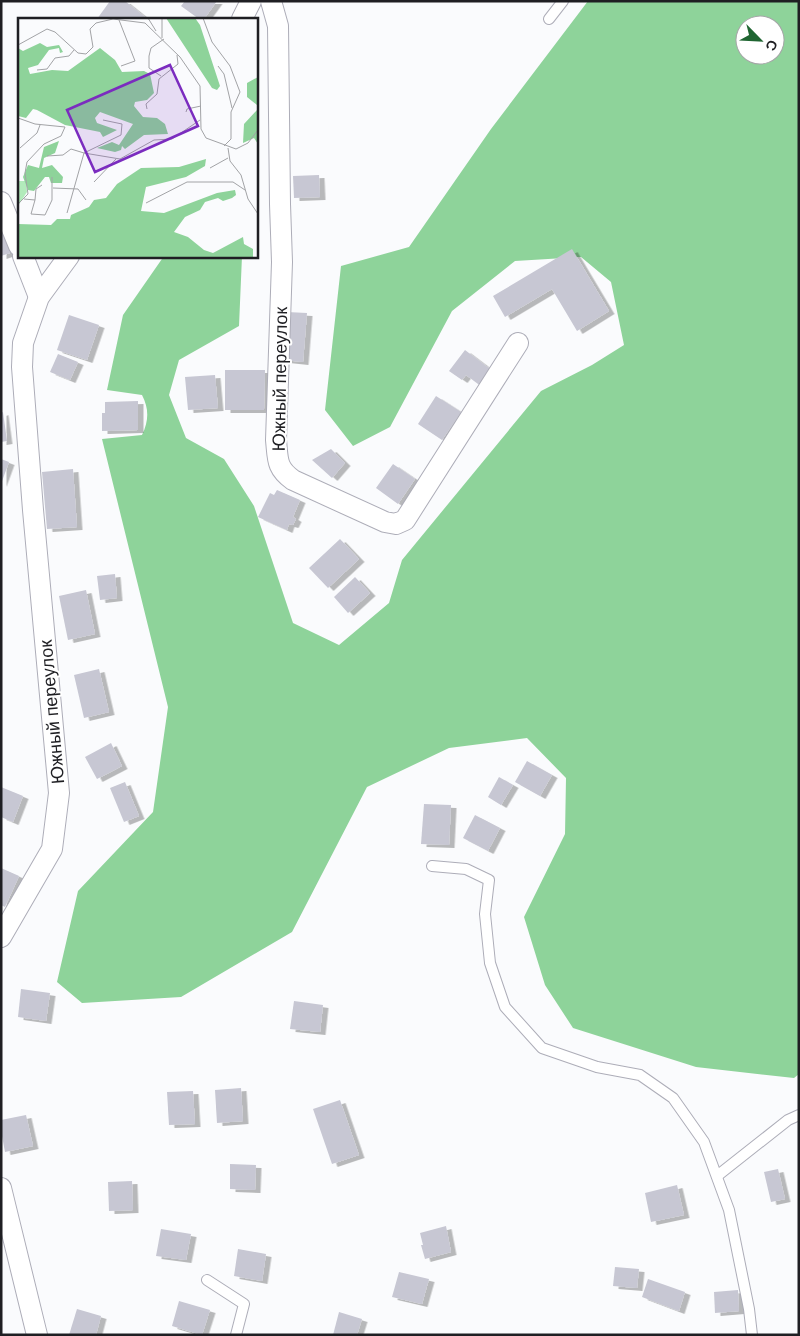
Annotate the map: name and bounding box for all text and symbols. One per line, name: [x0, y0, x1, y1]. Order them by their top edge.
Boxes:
north arrow: [735, 15, 785, 65]
inset map: [18, 18, 258, 258]
text: С: [762, 37, 782, 54]
street label: Южный переулок: [267, 306, 293, 452]
street label: Южный переулок: [34, 639, 70, 785]

